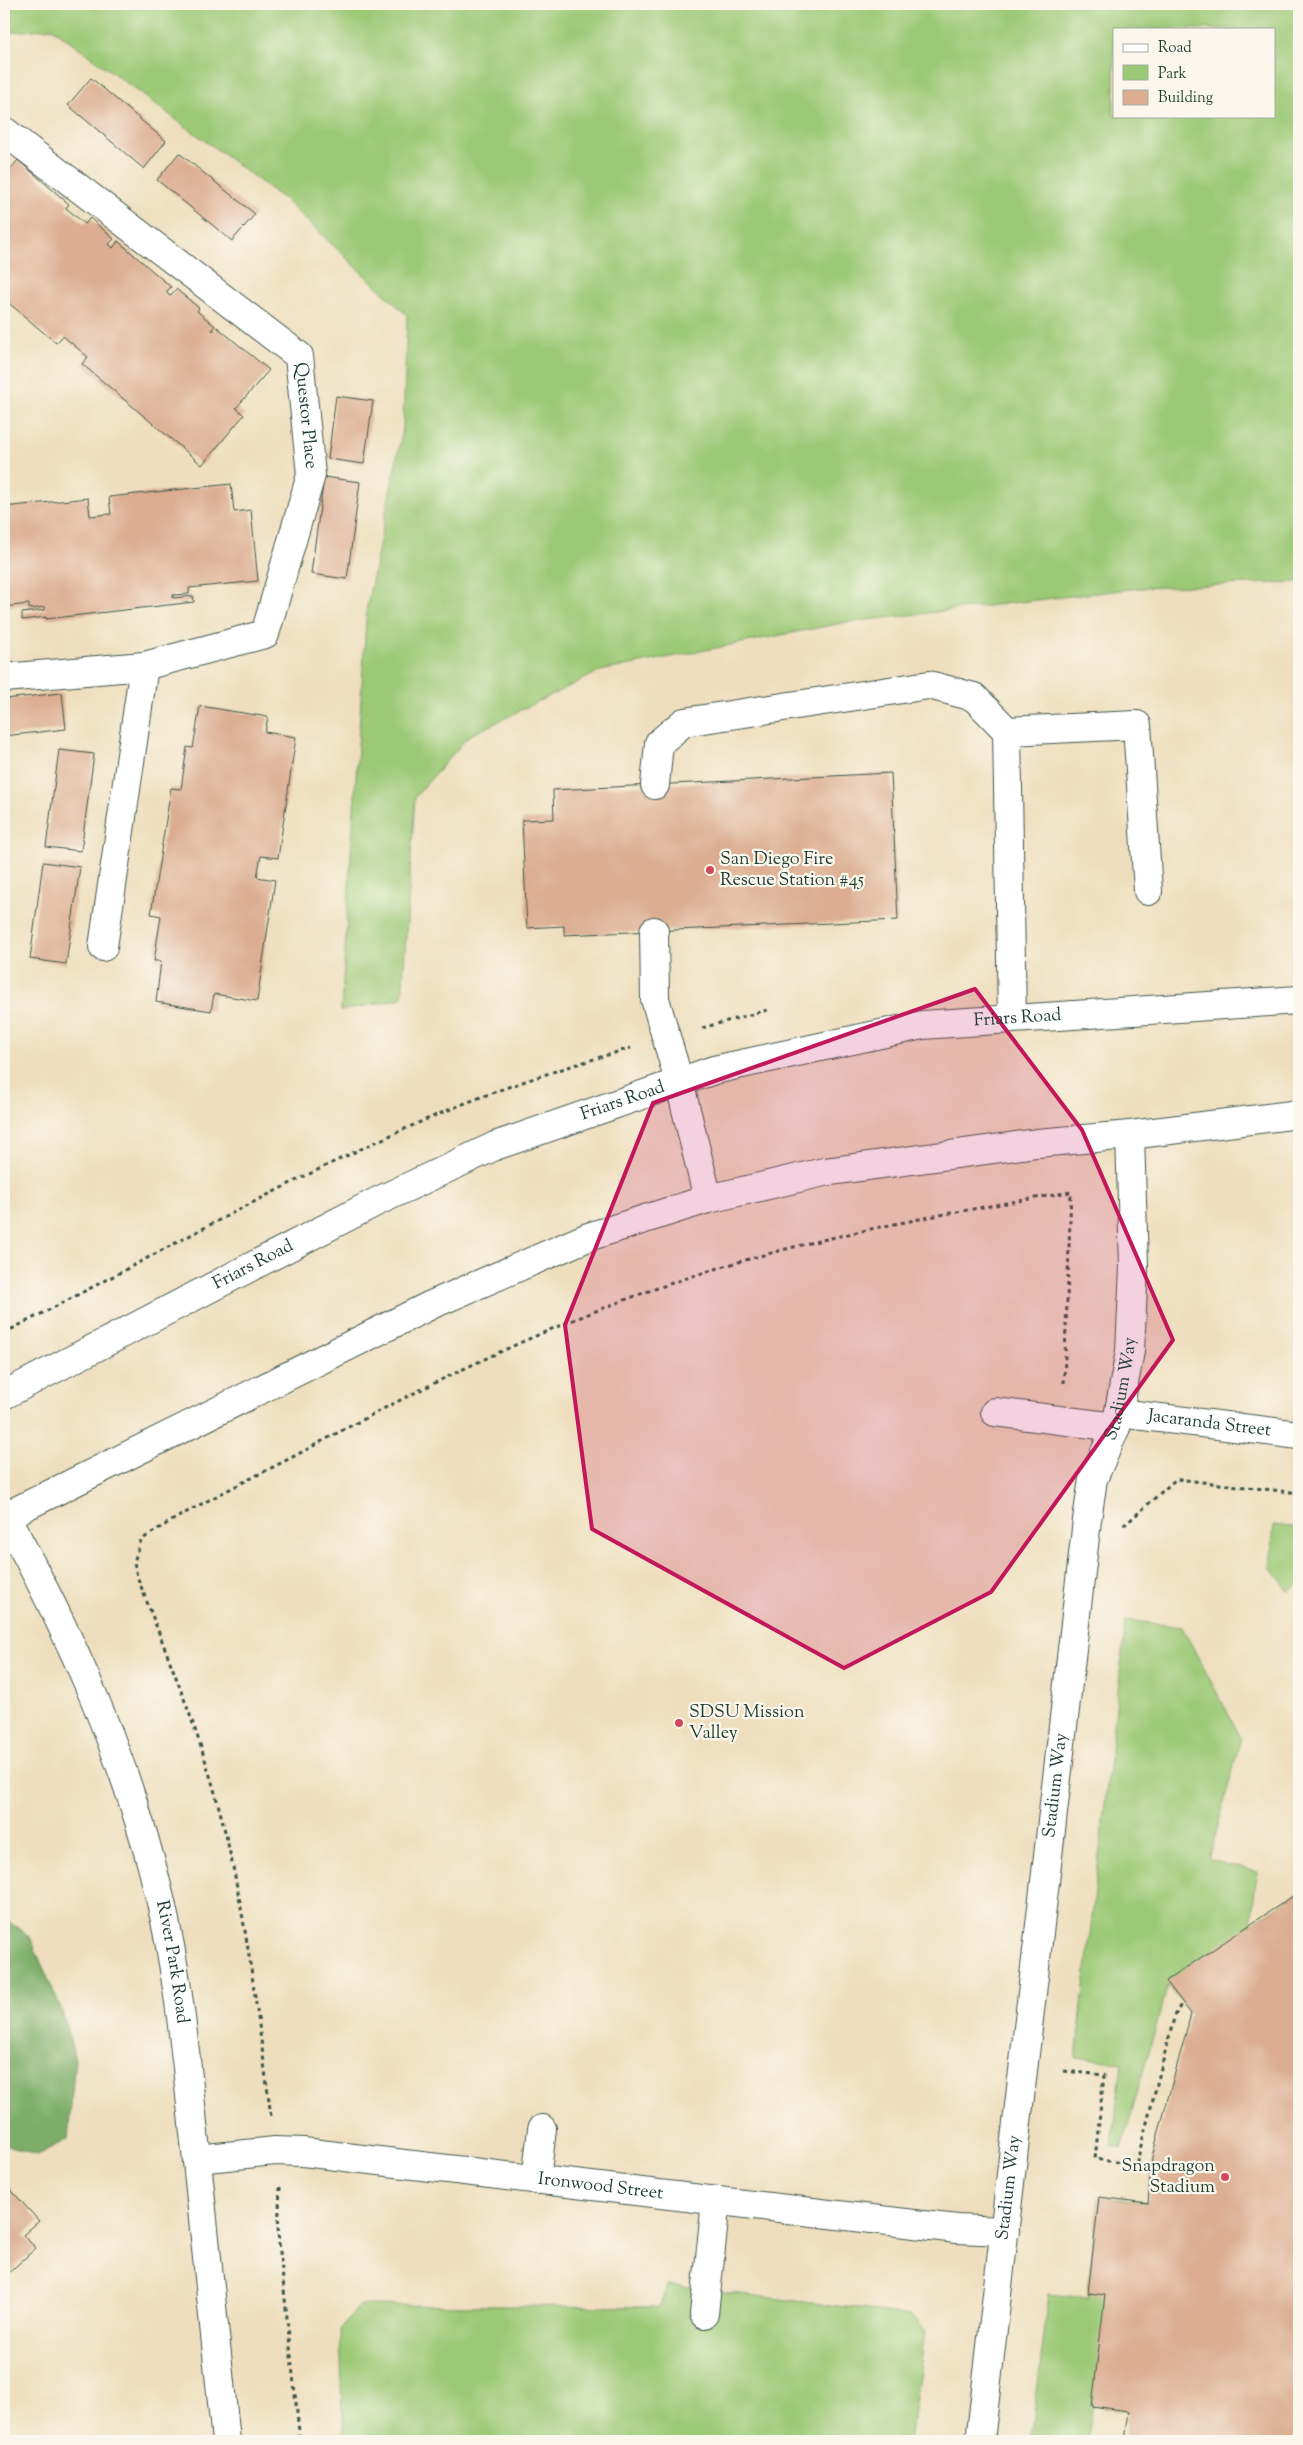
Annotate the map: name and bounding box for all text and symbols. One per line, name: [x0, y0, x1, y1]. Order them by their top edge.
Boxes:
legend: [1113, 28, 1276, 118]
text: Road: [1158, 38, 1192, 59]
text: Park: [1158, 64, 1187, 85]
text: Building: [1158, 88, 1213, 109]
street label: Questor Place: [287, 361, 323, 470]
place label: San Diego Fire Rescue Station #45: [720, 847, 864, 894]
marker: San Diego Fire Rescue Station #45: [704, 864, 716, 876]
street label: Friars Road: [973, 1003, 1062, 1035]
street label: Friars Road: [577, 1075, 669, 1128]
street label: Friars Road: [208, 1234, 298, 1297]
street label: Stadium Way: [1098, 1337, 1144, 1445]
street label: Jacaranda Street: [1145, 1404, 1272, 1444]
place label: SDSU Mission Valley: [689, 1700, 805, 1747]
marker: SDSU Mission Valley: [673, 1717, 685, 1729]
street label: Stadium Way: [1037, 1732, 1075, 1839]
street label: River Park Road: [148, 1898, 195, 2025]
street label: Stadium Way: [990, 2134, 1028, 2241]
place label: Snapdragon Stadium: [1122, 2154, 1215, 2201]
street label: Ironwood Street: [537, 2167, 665, 2207]
marker: Snapdragon Stadium: [1219, 2171, 1231, 2183]

